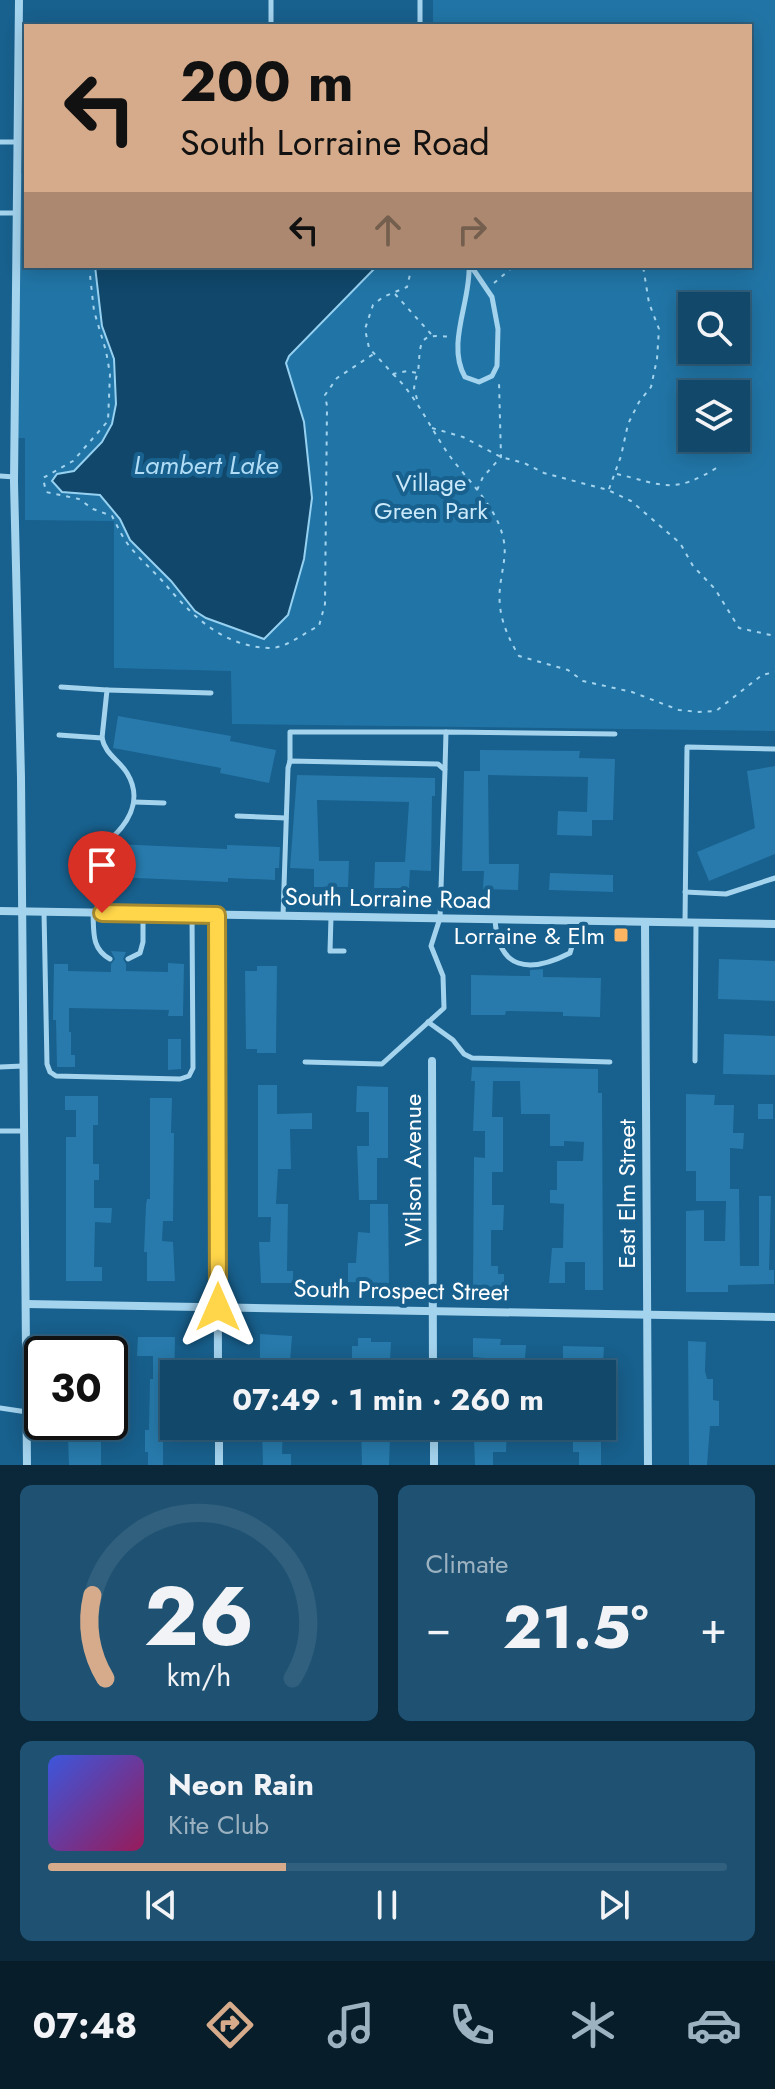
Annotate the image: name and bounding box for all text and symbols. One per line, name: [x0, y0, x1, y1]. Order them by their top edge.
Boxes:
text: 200 m: [180, 41, 354, 122]
icon: left: [48, 56, 152, 160]
text: South Lorraine Road: [180, 116, 490, 168]
icon: left: [282, 208, 326, 252]
icon: ahead: [366, 208, 410, 252]
icon: right: [450, 208, 494, 252]
map controls: [678, 292, 750, 452]
button: search: [678, 292, 750, 364]
button: layers: [678, 380, 750, 452]
water label: Lambert Lake: [134, 446, 278, 484]
park label: Village Green Park: [374, 465, 488, 528]
pin: [68, 831, 136, 913]
icon: arrive: [80, 843, 124, 887]
street label: South Lorraine Road: [284, 879, 492, 917]
place label: Lorraine & Elm: [454, 918, 605, 953]
marker: Lorraine & Elm: [612, 926, 630, 944]
street label: Wilson Avenue: [395, 1094, 430, 1246]
street label: East Elm Street: [609, 1119, 644, 1269]
position arrow: [176, 1265, 260, 1349]
street label: South Prospect Street: [293, 1271, 509, 1309]
speed limit sign: 30: [24, 1336, 128, 1440]
text: 07:49 · 1 min · 260 m: [232, 1378, 544, 1421]
text: Climate: [426, 1545, 508, 1583]
text: 26: [144, 1556, 254, 1676]
text: 21.5°: [503, 1584, 649, 1671]
text: −: [426, 1596, 451, 1660]
text: +: [700, 1596, 727, 1660]
text: km/h: [166, 1655, 231, 1697]
text: Neon Rain: [168, 1763, 314, 1806]
text: Kite Club: [168, 1806, 269, 1844]
icon: previous: [139, 1883, 183, 1927]
icon: pause: [365, 1883, 409, 1927]
icon: next: [592, 1883, 636, 1927]
icon: directions: [202, 1997, 258, 2053]
icon: music: [323, 1997, 379, 2053]
icon: phone: [444, 1997, 500, 2053]
icon: climate: [565, 1997, 621, 2053]
icon: car: [686, 1997, 742, 2053]
text: 07:48: [33, 1999, 137, 2051]

